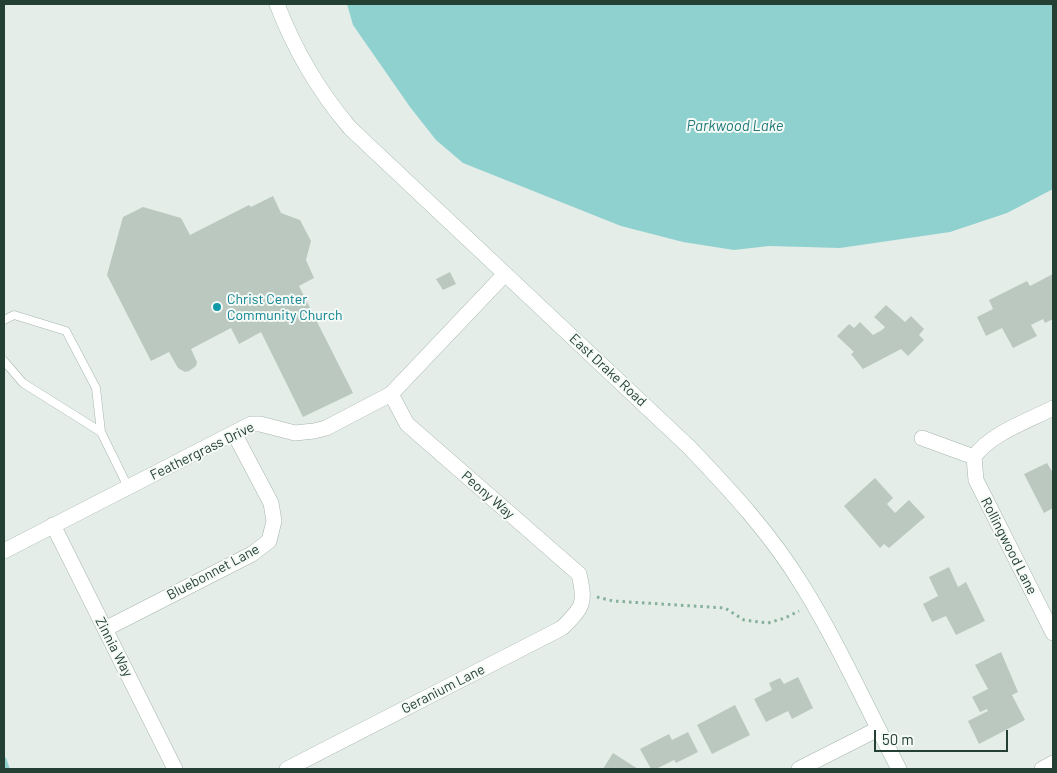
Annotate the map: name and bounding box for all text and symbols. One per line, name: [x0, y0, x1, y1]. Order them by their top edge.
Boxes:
water label: Parkwood Lake: [687, 117, 783, 135]
place label: Christ Center Community Church: [227, 291, 343, 324]
marker: Christ Center Community Church: [211, 301, 223, 313]
street label: East Drake Road: [566, 330, 650, 410]
street label: Feathergrass Drive: [147, 419, 257, 483]
street label: Peony Way: [458, 467, 518, 523]
street label: Rollingwood Lane: [977, 495, 1041, 597]
street label: Bluebonnet Lane: [164, 541, 262, 603]
street label: Zinnia Way: [92, 614, 136, 680]
street label: Geranium Lane: [399, 661, 487, 717]
scale bar: [877, 720, 1011, 752]
text: 50 m: [882, 730, 914, 748]

